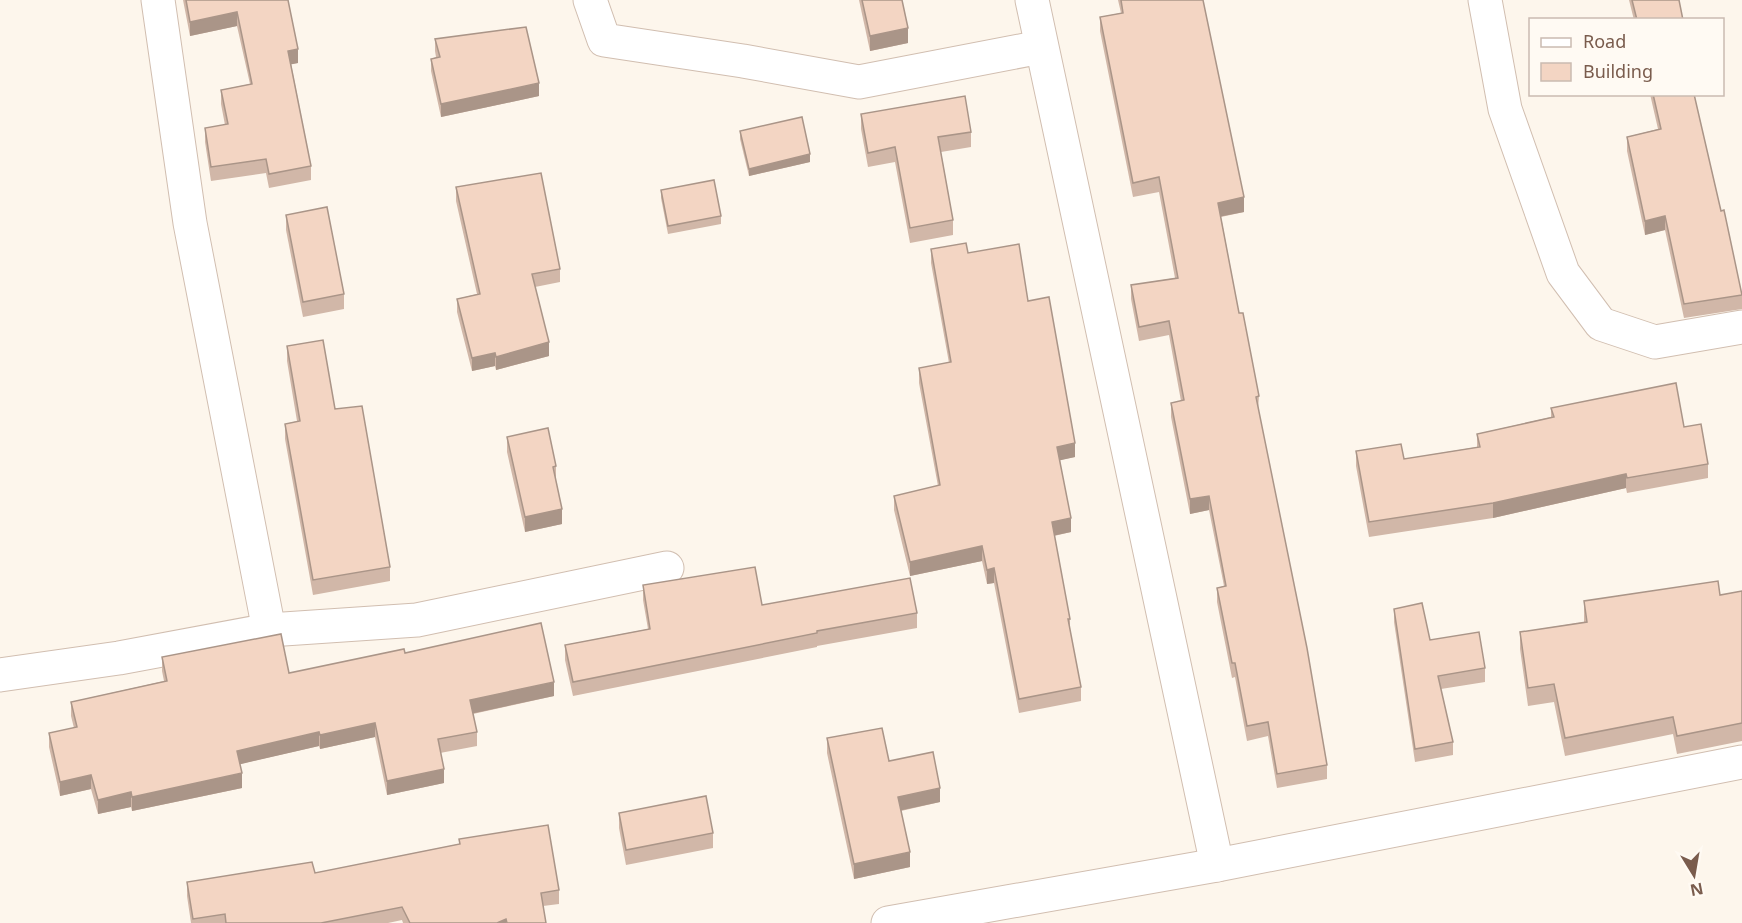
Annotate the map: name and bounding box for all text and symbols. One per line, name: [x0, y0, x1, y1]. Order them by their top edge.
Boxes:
legend: [1529, 18, 1724, 96]
text: Road: [1583, 29, 1626, 53]
text: Building: [1583, 59, 1653, 83]
north arrow: [1664, 845, 1724, 905]
text: N: [1688, 878, 1705, 902]

